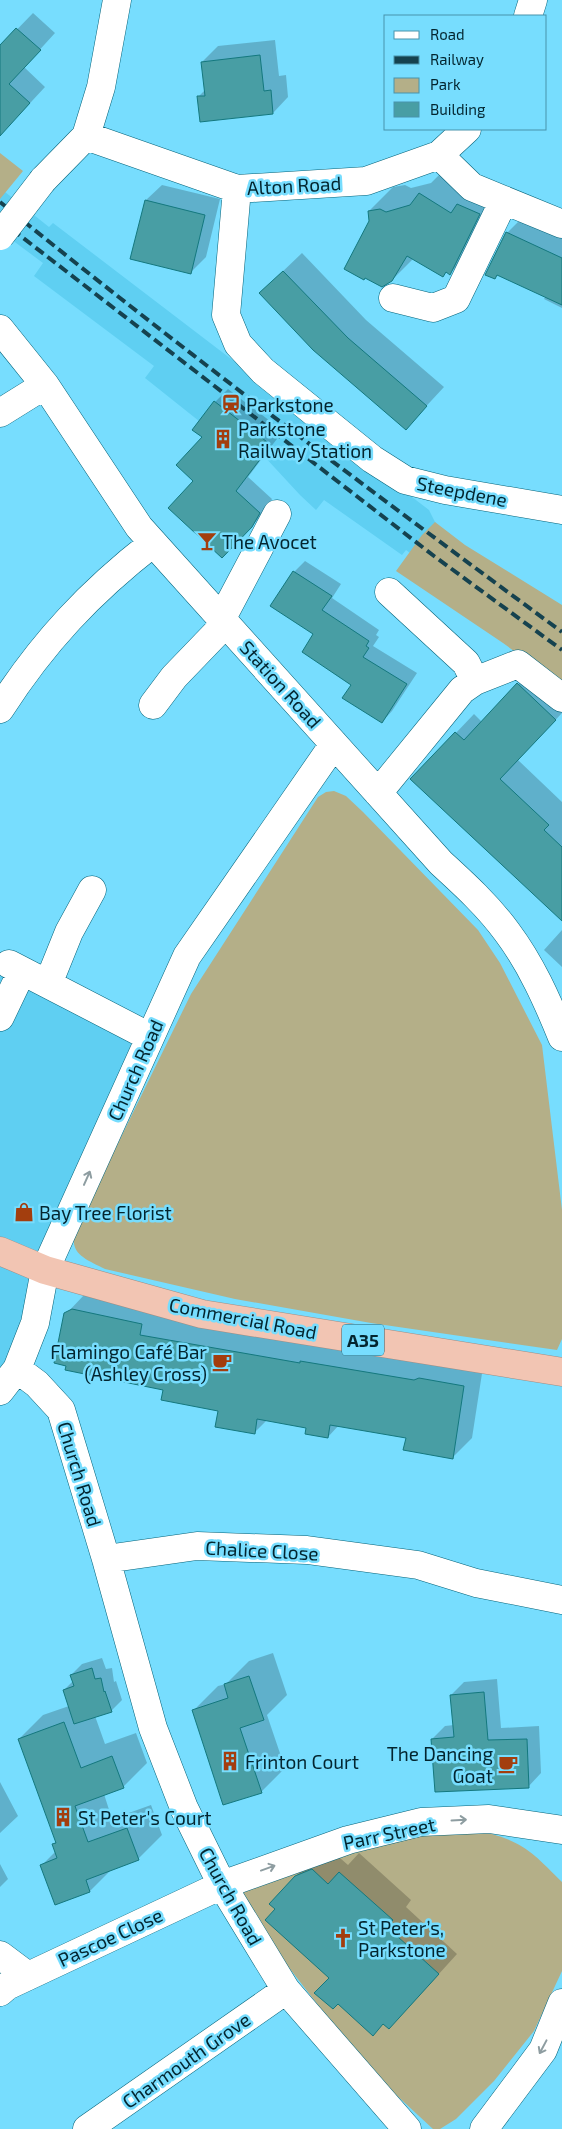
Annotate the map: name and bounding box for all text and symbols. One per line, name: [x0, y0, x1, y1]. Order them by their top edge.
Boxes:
legend: [384, 15, 547, 130]
text: Road: [430, 25, 465, 43]
text: Railway: [430, 50, 484, 68]
text: Park: [430, 75, 461, 93]
text: Building: [430, 100, 486, 118]
street label: Alton Road: [246, 171, 342, 199]
station icon: Parkstone: [220, 393, 242, 415]
place label: Parkstone: [246, 393, 334, 416]
place label: Parkstone Railway Station: [238, 417, 372, 462]
building icon: Parkstone Railway Station: [212, 428, 234, 450]
street label: Steepdene: [415, 471, 509, 511]
bar icon: The Avocet: [196, 530, 218, 552]
place label: The Avocet: [222, 530, 317, 553]
street label: Station Road: [236, 635, 326, 733]
street label: Church Road: [102, 1016, 168, 1124]
one-way arrow: [82, 1171, 92, 1186]
shop icon: Bay Tree Florist: [13, 1201, 35, 1223]
place label: Bay Tree Florist: [39, 1201, 172, 1224]
street label: Commercial Road: [167, 1292, 319, 1344]
road number: A35: [342, 1324, 384, 1356]
place label: Flamingo Café Bar (Ashley Cross): [50, 1340, 207, 1385]
cafe icon: Flamingo Café Bar (Ashley Cross): [211, 1351, 233, 1373]
street label: Church Road: [53, 1419, 107, 1529]
street label: Chalice Close: [205, 1536, 319, 1564]
place label: The Dancing Goat: [387, 1742, 493, 1787]
building icon: Frinton Court: [219, 1750, 241, 1772]
place label: Frinton Court: [245, 1750, 359, 1773]
cafe icon: The Dancing Goat: [497, 1753, 519, 1775]
building icon: St Peter's Court: [52, 1806, 74, 1828]
place label: St Peter's Court: [78, 1806, 212, 1829]
street label: Parr Street: [341, 1812, 437, 1854]
one-way arrow: [450, 1816, 466, 1825]
street label: Church Road: [195, 1843, 267, 1949]
one-way arrow: [260, 1863, 276, 1873]
street label: Pascoe Close: [54, 1903, 166, 1971]
place label: St Peter’s, Parkstone: [358, 1916, 446, 1961]
church icon: St Peter’s, Parkstone: [332, 1927, 354, 1949]
street label: Charmouth Grove: [118, 2007, 254, 2113]
one-way arrow: [538, 2040, 548, 2055]

